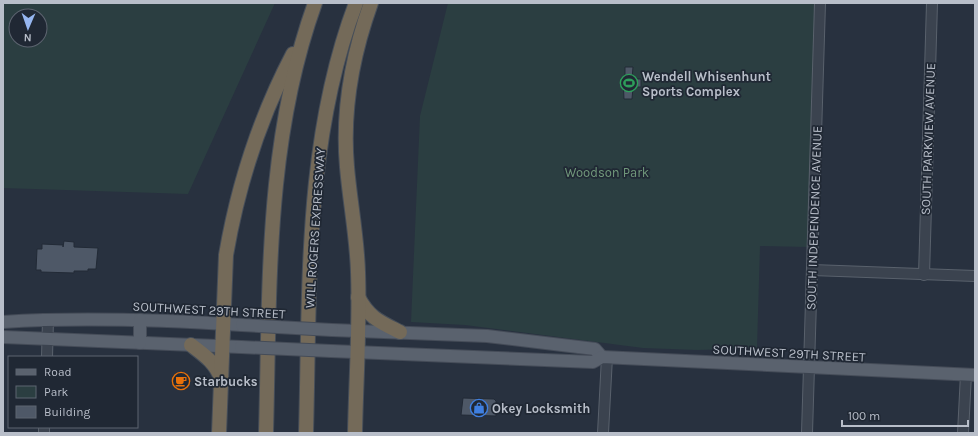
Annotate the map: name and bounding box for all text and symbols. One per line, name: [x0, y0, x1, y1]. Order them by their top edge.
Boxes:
north arrow: [8, 8, 48, 48]
text: N: [23, 31, 32, 44]
street label: SOUTH PARKVIEW AVENUE: [918, 63, 938, 215]
place label: Wendell Whisenhunt Sports Complex: [642, 69, 771, 99]
sports icon: Wendell Whisenhunt Sports Complex: [619, 73, 639, 93]
street label: SOUTH INDEPENDENCE AVENUE: [803, 126, 825, 310]
street label: WILL ROGERS EXPRESSWAY: [302, 147, 328, 309]
park label: Woodson Park: [565, 165, 649, 180]
street label: SOUTHWEST 29TH STREET: [132, 299, 286, 322]
street label: SOUTHWEST 29TH STREET: [712, 342, 866, 365]
legend: [8, 356, 138, 428]
text: Road: [44, 365, 72, 379]
cafe icon: Starbucks: [171, 371, 191, 391]
place label: Starbucks: [194, 374, 258, 389]
text: Park: [44, 385, 69, 399]
shop icon: Okey Locksmith: [469, 398, 489, 418]
place label: Okey Locksmith: [492, 401, 590, 416]
scale bar: [842, 402, 968, 428]
text: Building: [44, 405, 91, 419]
text: 100 m: [848, 409, 880, 423]

